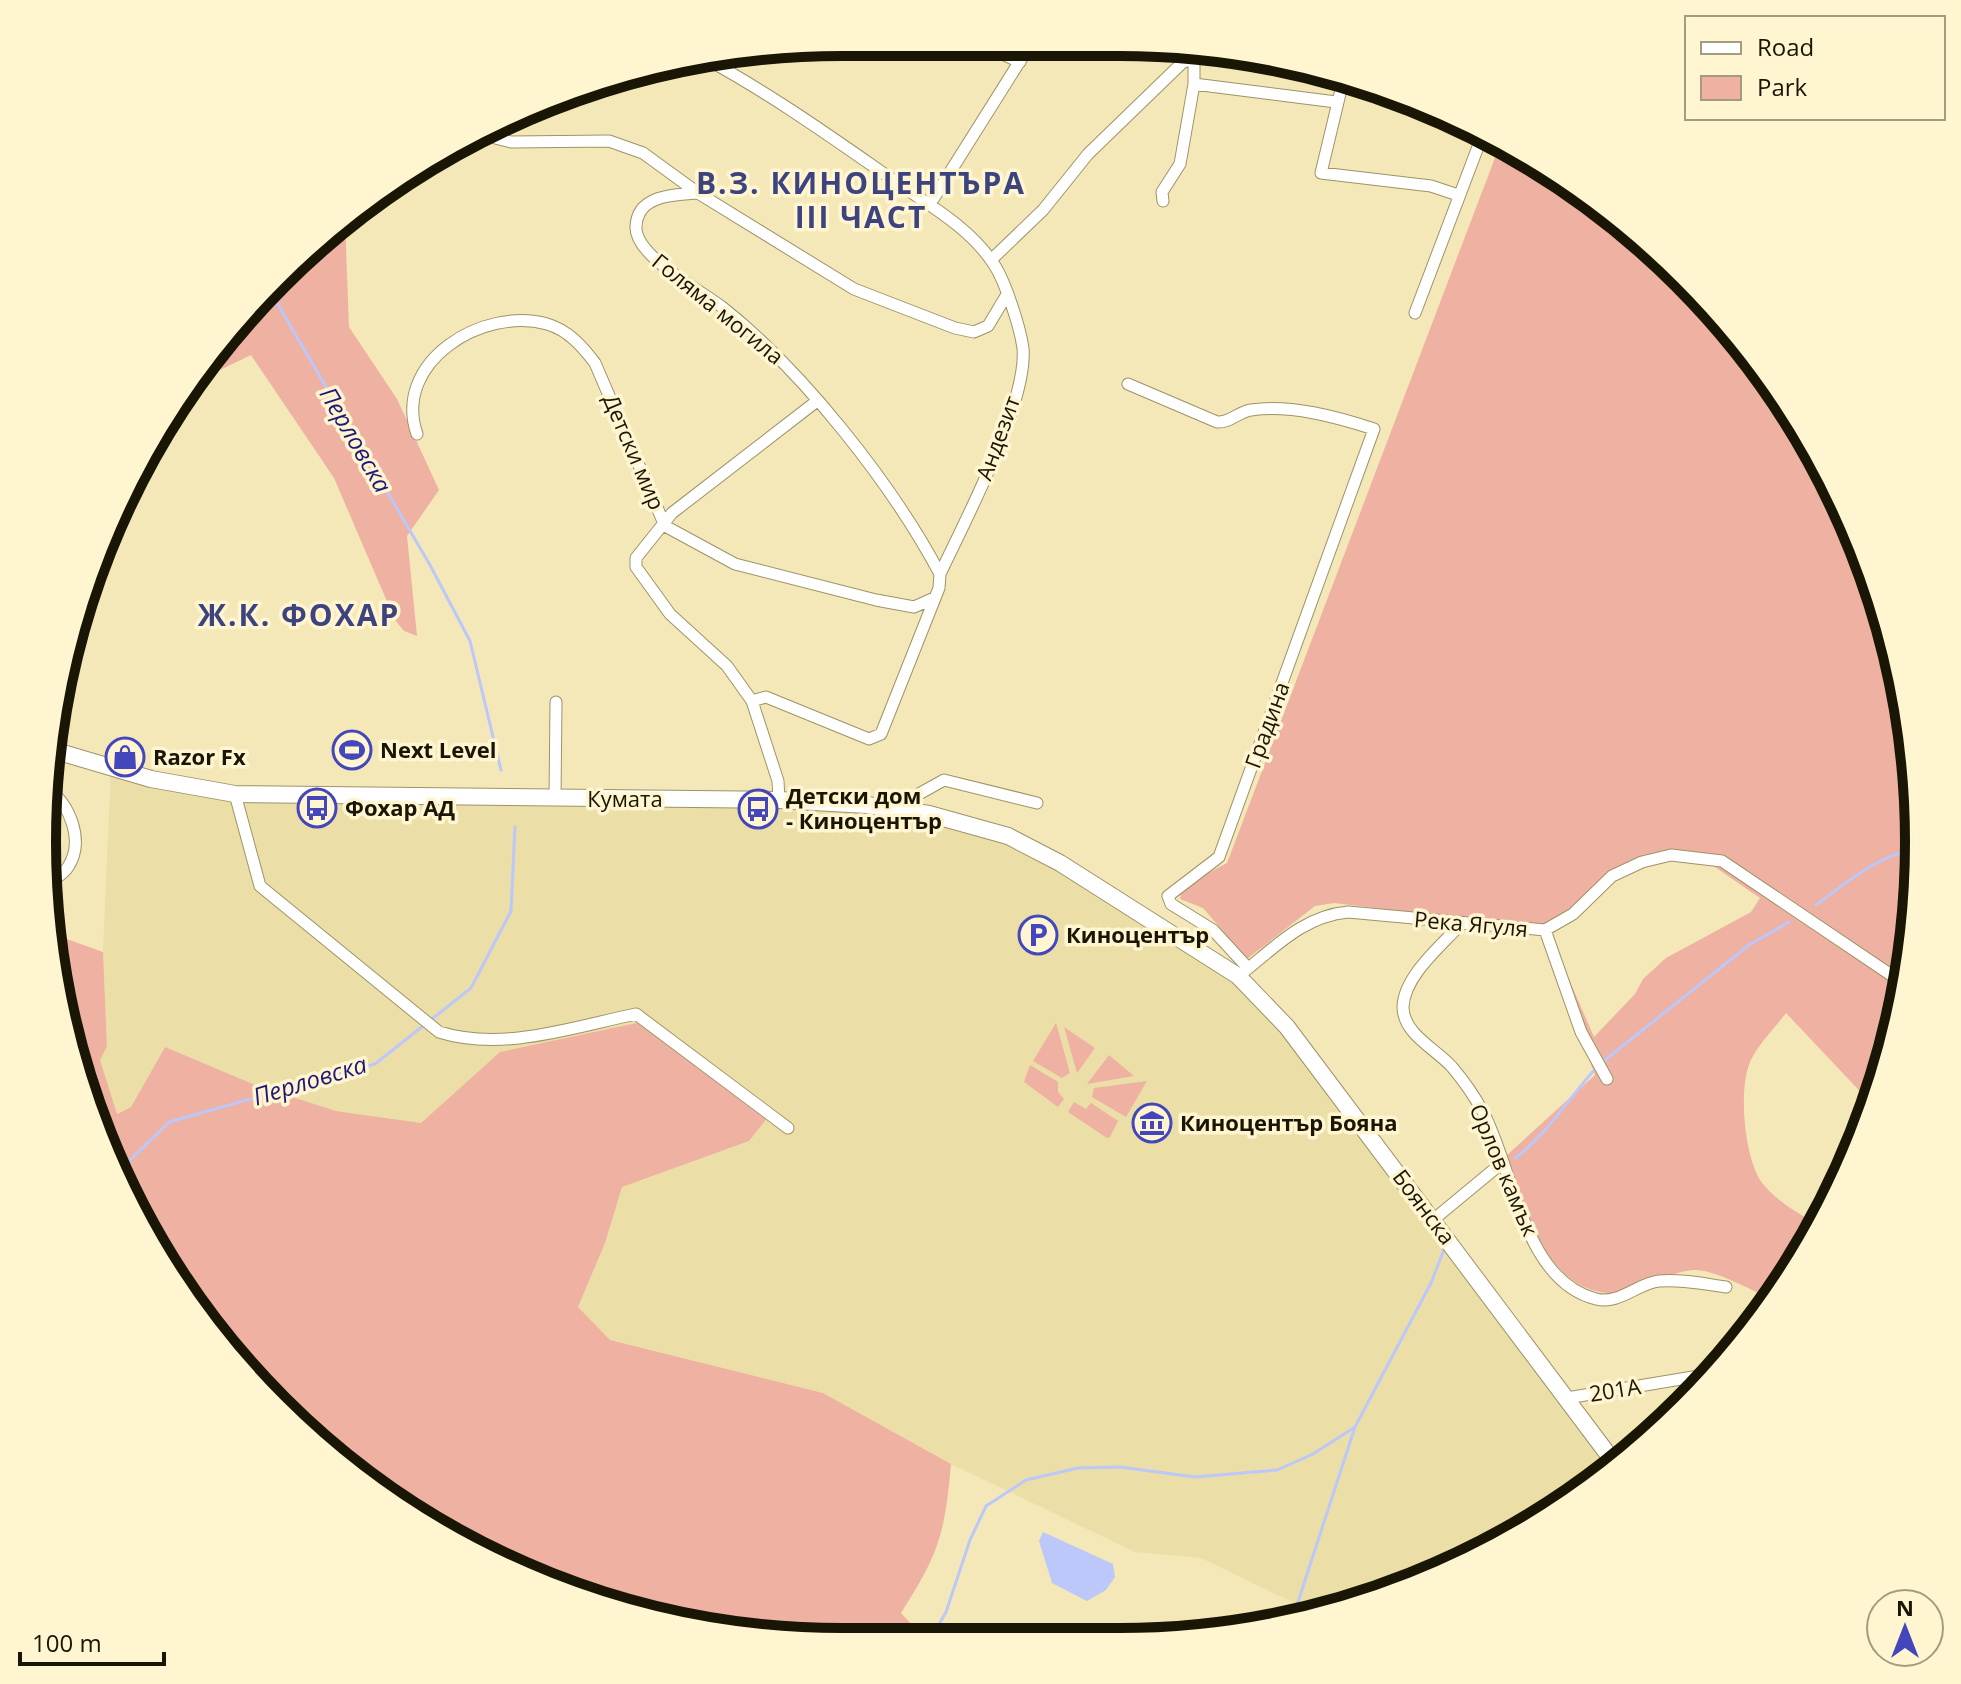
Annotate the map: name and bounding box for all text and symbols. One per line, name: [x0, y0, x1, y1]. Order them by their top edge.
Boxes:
legend: [1685, 16, 1945, 120]
text: Road: [1757, 30, 1814, 63]
text: Park: [1757, 70, 1808, 103]
district label: В.З. КИНОЦЕНТЪРА ІІІ ЧАСТ: [696, 162, 1026, 237]
street label: Голяма могила: [647, 246, 791, 371]
water label: Перловска: [313, 380, 400, 499]
street label: Детски мир: [597, 389, 673, 514]
street label: Андезит: [968, 391, 1026, 484]
district label: Ж.К. ФОХАР: [198, 594, 400, 635]
street label: Градина: [1237, 677, 1296, 772]
sports icon: Next Level: [331, 729, 373, 771]
place label: Next Level: [380, 734, 497, 764]
shop icon: Razor Fx: [104, 736, 146, 778]
place label: Razor Fx: [153, 741, 246, 771]
place label: Детски дом - Киноцентър: [786, 780, 942, 835]
street label: Кумата: [587, 783, 663, 813]
bus stop icon: Фохар АД: [296, 787, 338, 829]
bus stop icon: Детски дом - Киноцентър: [737, 788, 779, 830]
place label: Фохар АД: [345, 792, 455, 822]
street label: Река Ягуля: [1413, 903, 1529, 943]
parking icon: Киноцентър: [1017, 914, 1059, 956]
place label: Киноцентър: [1066, 919, 1209, 949]
water label: Перловска: [249, 1047, 371, 1113]
street label: Орлов камък: [1464, 1099, 1547, 1241]
museum icon: Киноцентър Бояна: [1131, 1102, 1173, 1144]
place label: Киноцентър Бояна: [1180, 1107, 1398, 1137]
street label: Боянска: [1387, 1163, 1463, 1250]
street label: 201А: [1587, 1370, 1643, 1408]
north arrow: [1865, 1588, 1945, 1668]
text: N: [1896, 1592, 1914, 1622]
scale bar: [20, 1616, 164, 1666]
text: 100 m: [32, 1626, 102, 1659]

